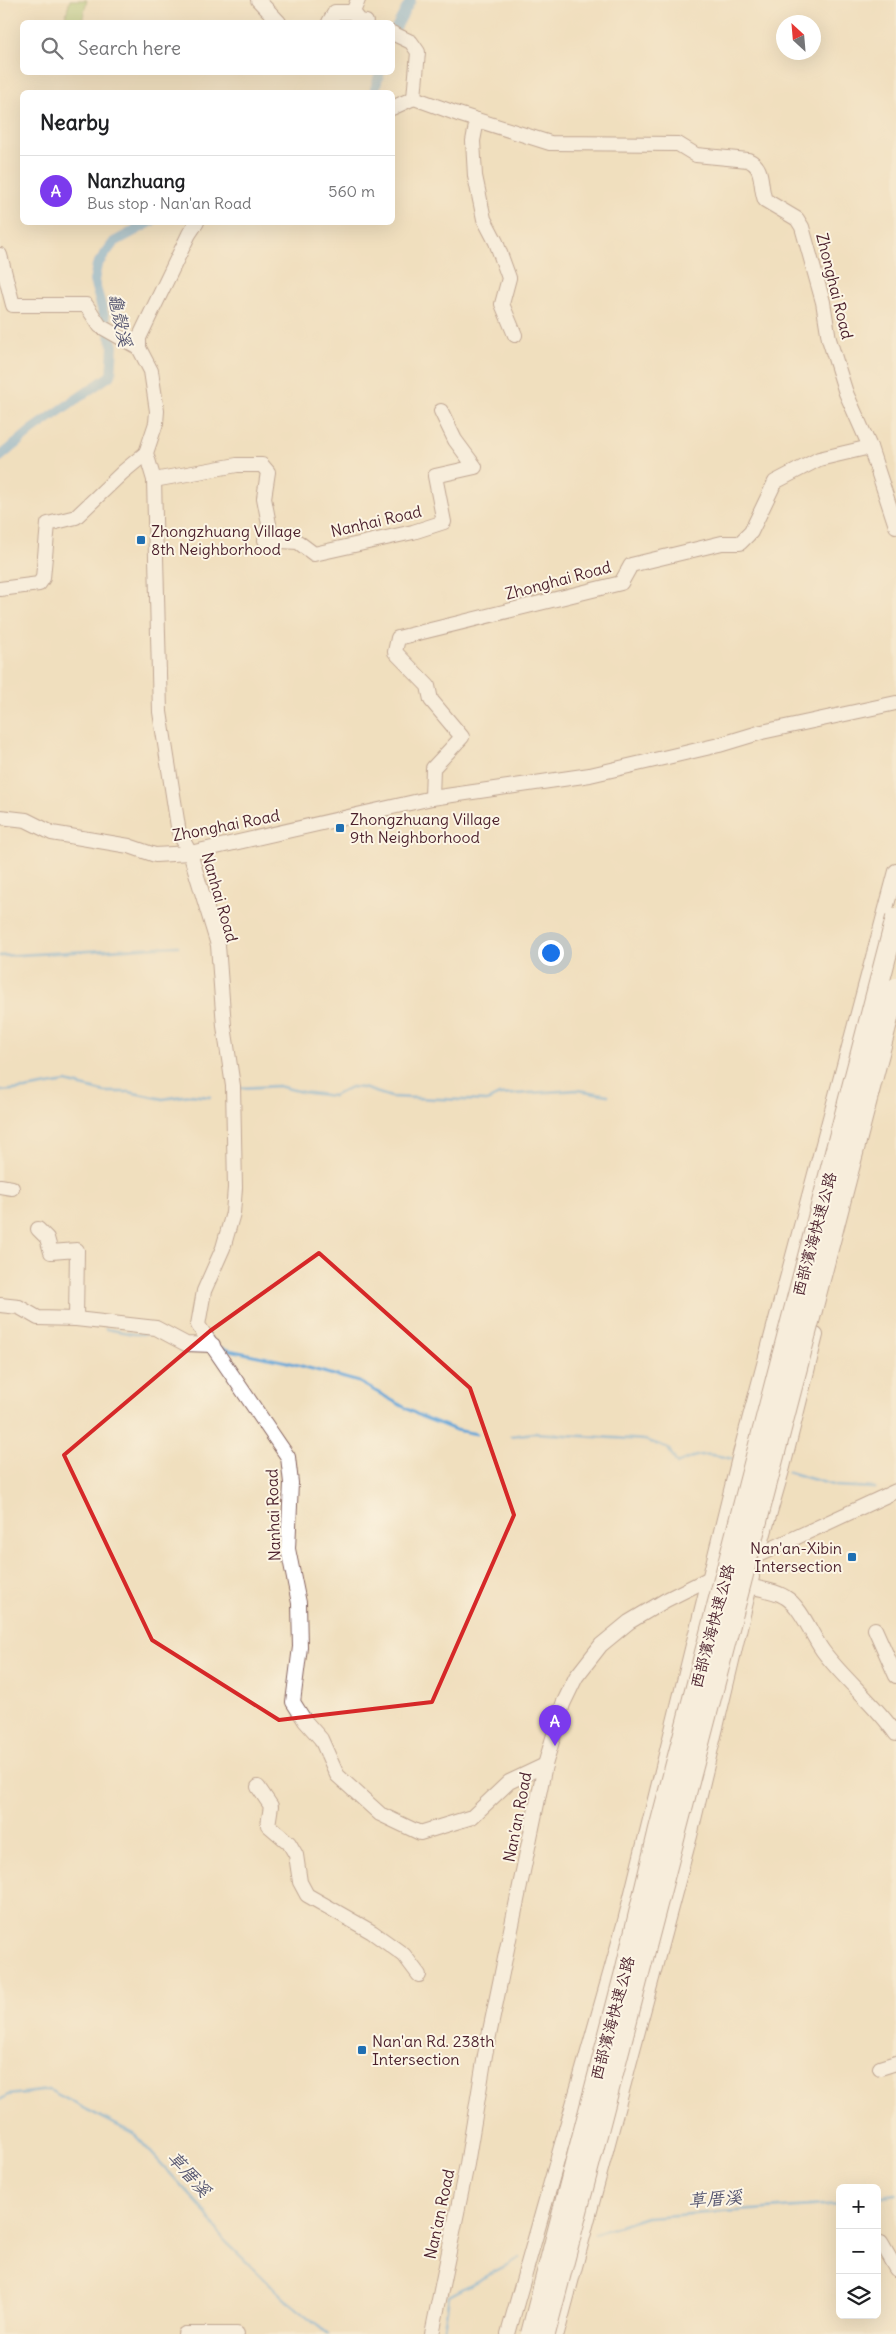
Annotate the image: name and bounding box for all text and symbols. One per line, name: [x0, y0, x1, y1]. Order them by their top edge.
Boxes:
north arrow: [776, 15, 821, 60]
search box: [20, 20, 395, 75]
icon: search: [38, 34, 66, 62]
text: Search here: [78, 36, 181, 60]
text: Nearby: [40, 109, 110, 136]
text: Nanzhuang: [87, 169, 185, 193]
text: A: [51, 181, 61, 201]
text: 560 m: [328, 181, 375, 201]
text: Bus stop · Nan'an Road: [87, 193, 251, 213]
street label: Zhonghai Road: [812, 231, 858, 341]
water label: 龜殼溪: [104, 291, 138, 350]
street label: Nanhai Road: [329, 501, 423, 541]
place label: Zhongzhuang Village 8th Neighborhood: [151, 521, 301, 559]
marker: Zhongzhuang Village 8th Neighborhood: [135, 534, 147, 546]
street label: Zhonghai Road: [503, 556, 613, 604]
street label: Zhonghai Road: [171, 805, 281, 845]
place label: Zhongzhuang Village 9th Neighborhood: [350, 809, 500, 847]
marker: Zhongzhuang Village 9th Neighborhood: [334, 822, 346, 834]
street label: Nanhai Road: [198, 850, 242, 944]
your location: [538, 940, 564, 966]
street label: 西部濱海快速公路: [788, 1170, 840, 1298]
street label: Nanhai Road: [261, 1468, 285, 1562]
place label: Nan'an-Xibin Intersection: [750, 1538, 842, 1576]
marker: Nan'an-Xibin Intersection: [846, 1551, 858, 1563]
street label: 西部濱海快速公路: [686, 1562, 738, 1690]
pin: A: [539, 1705, 571, 1746]
street label: Nan'an Road: [498, 1770, 536, 1864]
street label: 西部濱海快速公路: [586, 1954, 638, 2082]
place label: Nan'an Rd. 238th Intersection: [372, 2031, 494, 2069]
marker: Nan'an Rd. 238th Intersection: [356, 2044, 368, 2056]
water label: 草厝溪: [163, 2146, 217, 2202]
street label: Nan'an Road: [420, 2167, 458, 2261]
map controls: [836, 2184, 881, 2319]
button: +: [836, 2184, 881, 2229]
water label: 草厝溪: [687, 2185, 744, 2212]
button: −: [836, 2229, 881, 2274]
button: layers: [836, 2274, 881, 2319]

